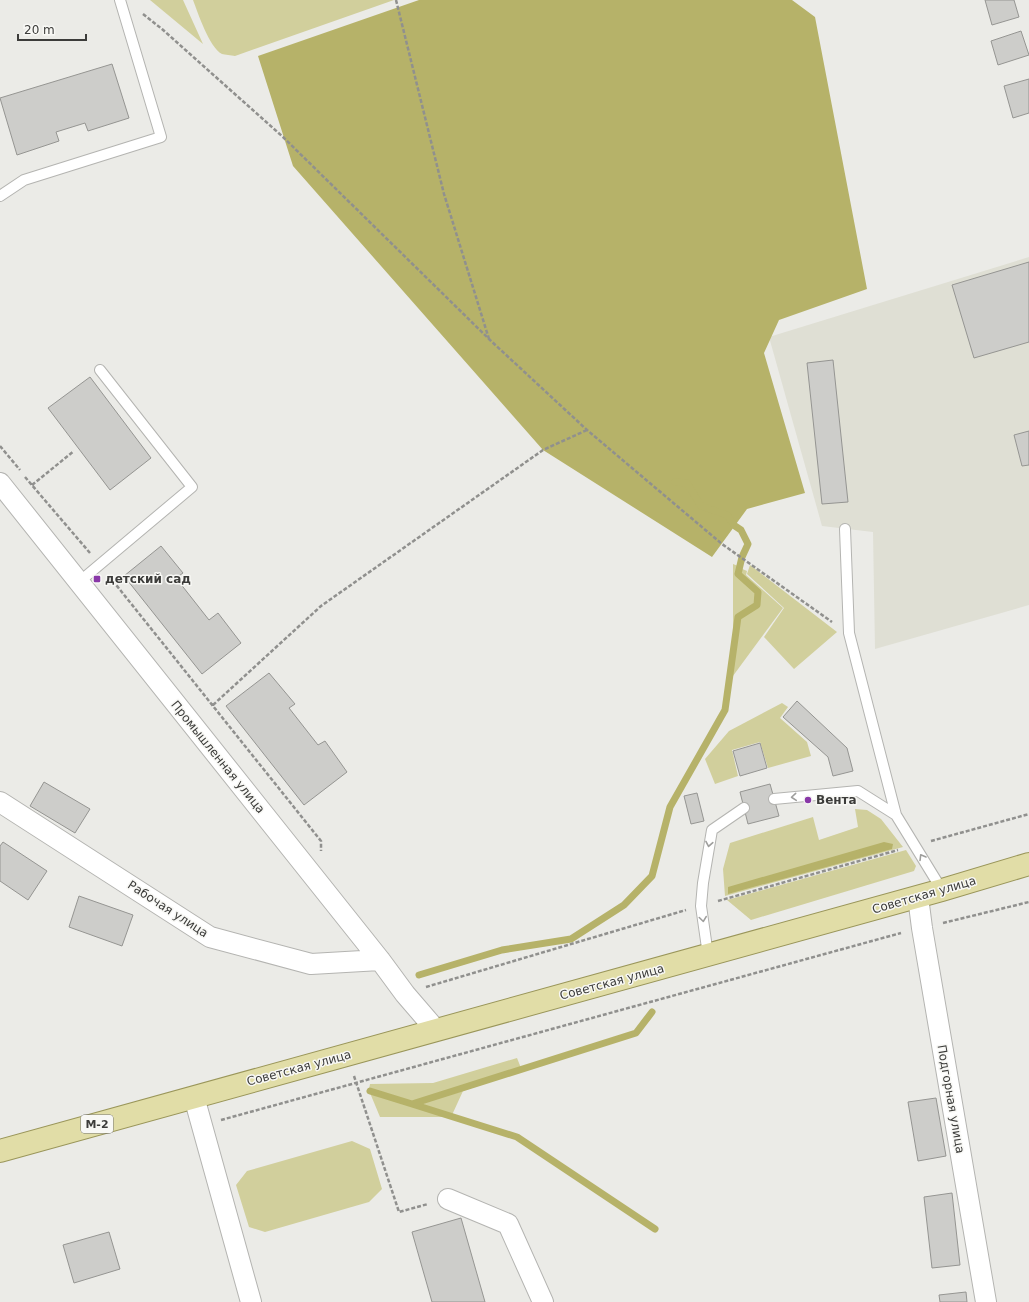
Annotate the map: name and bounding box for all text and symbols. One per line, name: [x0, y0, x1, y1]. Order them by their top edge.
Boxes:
scale bar: [18, 16, 86, 42]
text: 20 m: [24, 23, 55, 37]
place label: детский сад: [105, 572, 191, 586]
marker: детский сад: [92, 574, 102, 584]
street label: Промышленная улица: [168, 698, 268, 816]
one-way arrow: [791, 793, 798, 802]
place label: Вента: [816, 793, 857, 807]
marker: Вента: [803, 795, 813, 805]
one-way arrow: [706, 841, 714, 847]
one-way arrow: [919, 854, 926, 861]
street label: Советская улица: [870, 873, 978, 917]
street label: Рабочая улица: [125, 878, 211, 940]
one-way arrow: [698, 916, 707, 922]
street label: Советская улица: [558, 961, 666, 1003]
street label: Подгорная улица: [935, 1043, 967, 1155]
street label: Советская улица: [245, 1047, 353, 1089]
road number: М-2: [81, 1115, 113, 1133]

